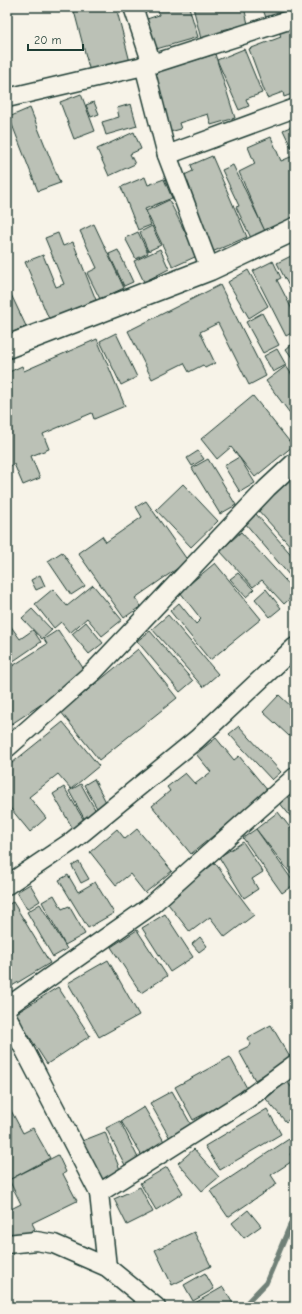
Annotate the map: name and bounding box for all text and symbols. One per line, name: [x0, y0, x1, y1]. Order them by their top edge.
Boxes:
scale bar: [28, 26, 83, 52]
text: 20 m: [34, 33, 62, 47]

